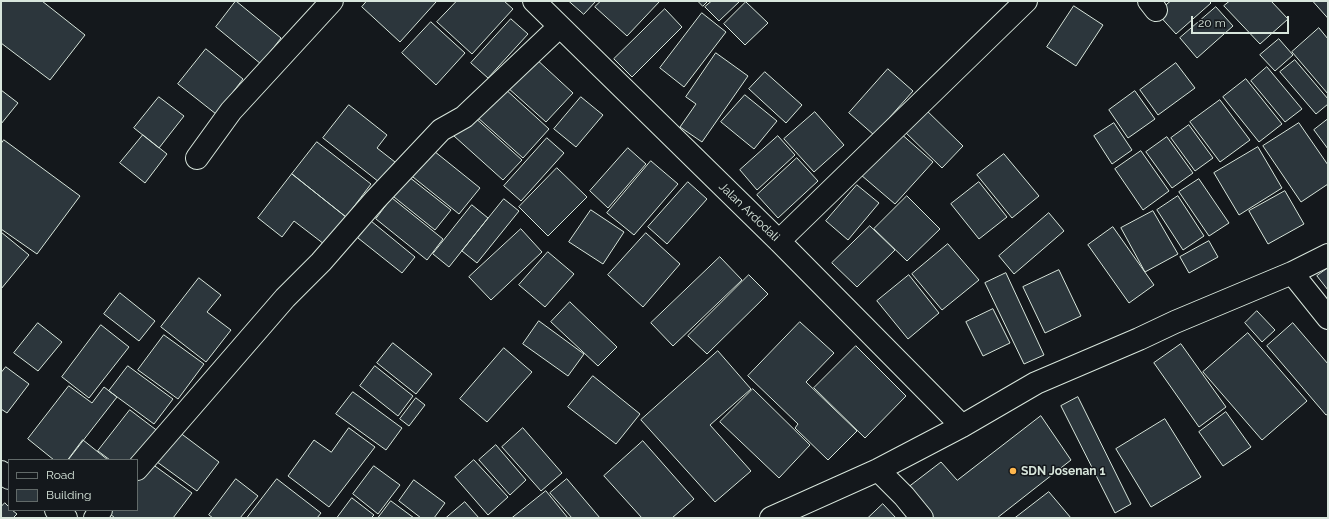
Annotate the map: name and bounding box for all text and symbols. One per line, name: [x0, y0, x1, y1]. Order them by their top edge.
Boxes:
scale bar: [1193, 8, 1291, 34]
text: 20 m: [1198, 16, 1226, 30]
street label: Jalan Ardodali: [716, 179, 782, 245]
legend: [8, 459, 138, 511]
place label: SDN Josenan 1: [1021, 464, 1105, 478]
marker: SDN Josenan 1: [1008, 466, 1018, 476]
text: Road: [46, 468, 75, 482]
text: Building: [46, 488, 92, 502]

